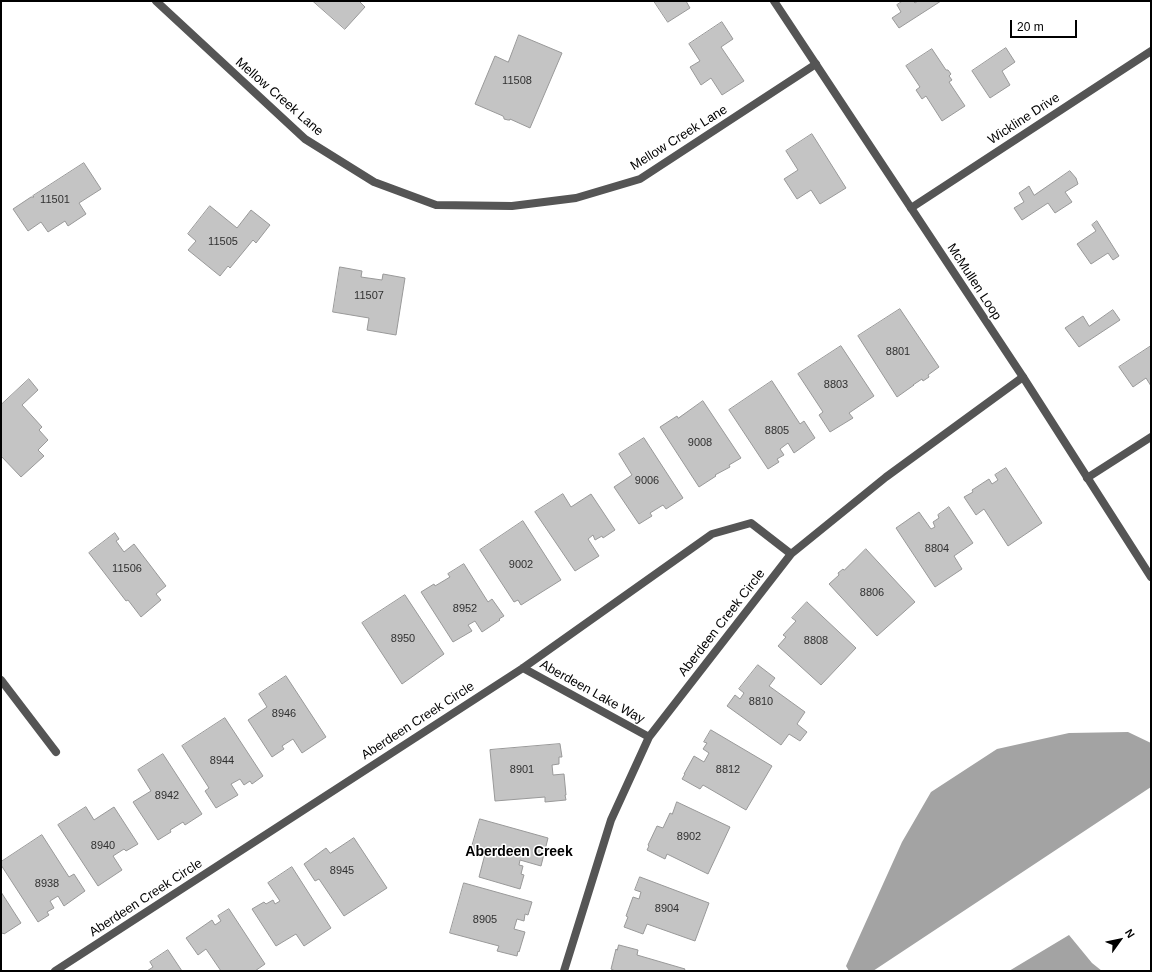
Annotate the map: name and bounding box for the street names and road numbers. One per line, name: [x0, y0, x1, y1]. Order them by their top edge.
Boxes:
street label: Mellow Creek Lane: [232, 55, 326, 139]
street label: Wickline Drive: [985, 90, 1063, 148]
street label: Mellow Creek Lane: [628, 102, 730, 174]
street label: McMullen Loop: [943, 241, 1005, 323]
street label: Aberdeen Creek Circle: [675, 566, 769, 680]
street label: Aberdeen Lake Way: [537, 657, 647, 727]
street label: Aberdeen Creek Circle: [359, 679, 477, 763]
street label: Aberdeen Creek Circle: [87, 856, 205, 940]

